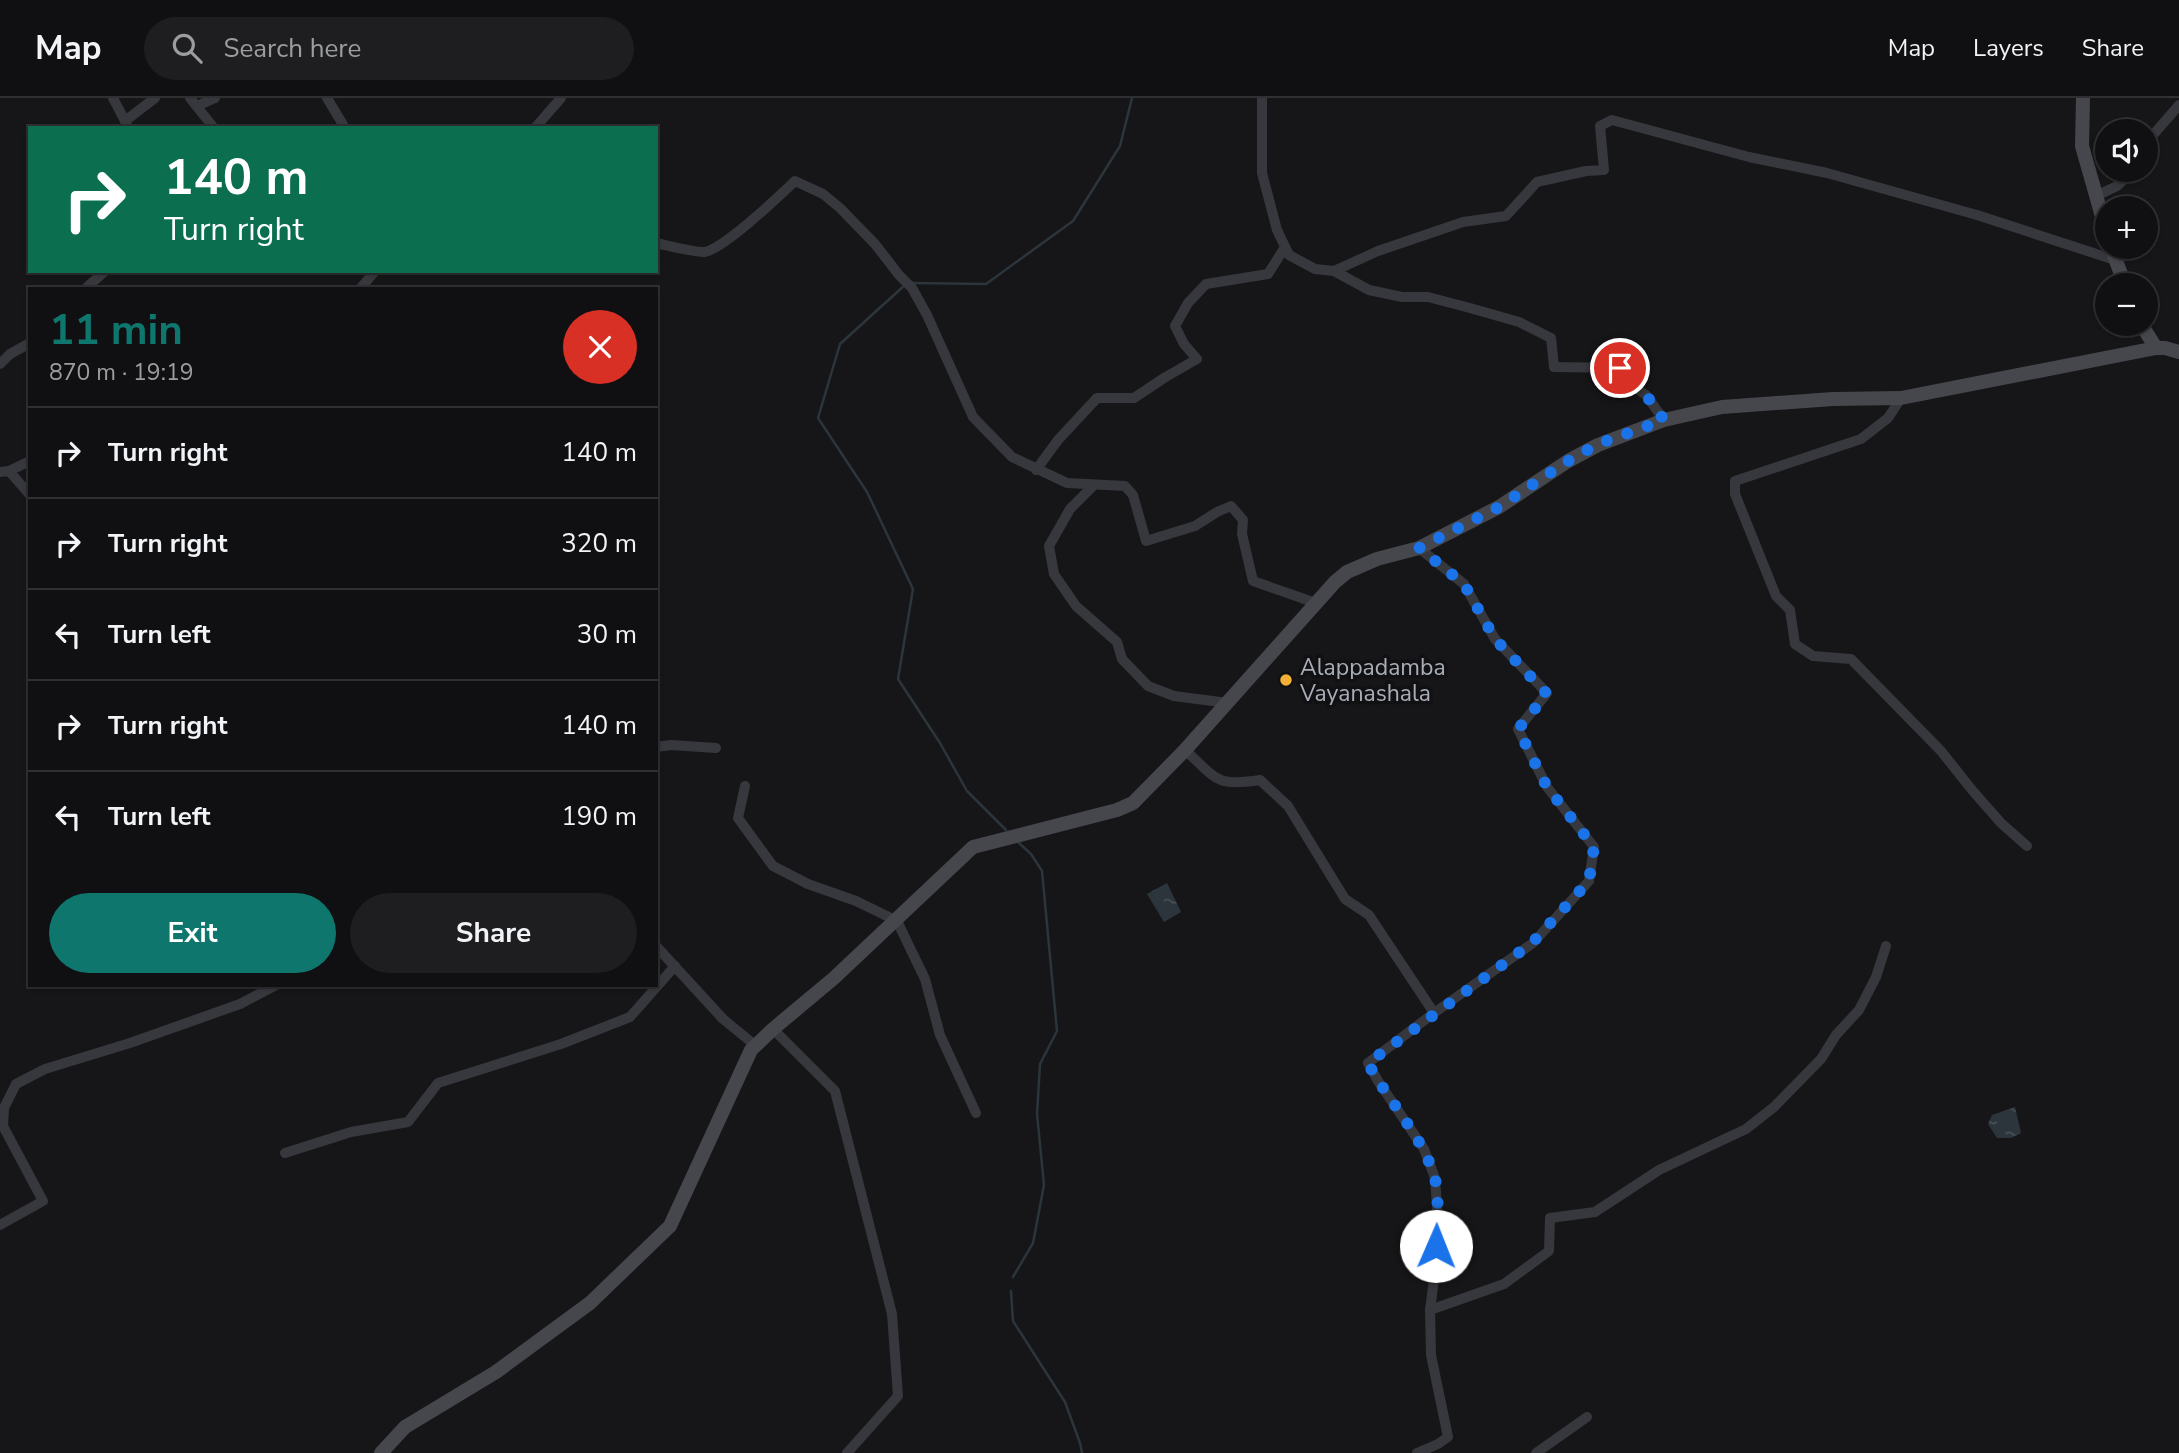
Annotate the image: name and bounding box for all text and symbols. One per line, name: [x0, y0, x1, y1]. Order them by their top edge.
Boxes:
search box: [144, 17, 634, 80]
text: Map: [35, 26, 102, 71]
icon: search: [168, 29, 206, 67]
text: Search here: [224, 31, 361, 66]
text: Map: [1888, 32, 1935, 64]
text: Layers: [1973, 32, 2044, 64]
text: Share: [2082, 32, 2144, 64]
map controls: [2095, 119, 2158, 336]
button: sound: [2095, 119, 2158, 182]
text: 140 m: [164, 144, 308, 211]
icon: right: [49, 154, 140, 245]
button: +: [2095, 196, 2158, 259]
text: Turn right: [164, 208, 304, 251]
button: −: [2095, 273, 2158, 336]
text: 11 min: [49, 302, 183, 359]
button: close: [563, 310, 637, 384]
pin: [1590, 338, 1650, 398]
icon: arrive: [1601, 349, 1639, 387]
text: 870 m · 19:19: [49, 357, 194, 388]
icon: right: [49, 434, 87, 472]
text: Turn right: [108, 435, 227, 470]
text: 140 m: [561, 435, 637, 470]
icon: right: [49, 525, 87, 563]
text: Turn right: [108, 526, 227, 561]
text: 320 m: [561, 526, 637, 561]
icon: left: [49, 616, 87, 654]
text: Turn left: [108, 617, 211, 652]
text: 30 m: [577, 617, 637, 652]
place label: Alappadamba Vayanashala: [1299, 652, 1446, 709]
marker: Alappadamba Vayanashala: [1278, 672, 1294, 688]
icon: right: [49, 707, 87, 745]
text: Turn right: [108, 708, 227, 743]
text: 140 m: [561, 708, 637, 743]
icon: left: [49, 798, 87, 836]
text: Turn left: [108, 799, 211, 834]
text: 190 m: [561, 799, 637, 834]
button: Exit: [49, 893, 336, 973]
button: Share: [350, 893, 637, 973]
position arrow: [1399, 1209, 1473, 1283]

